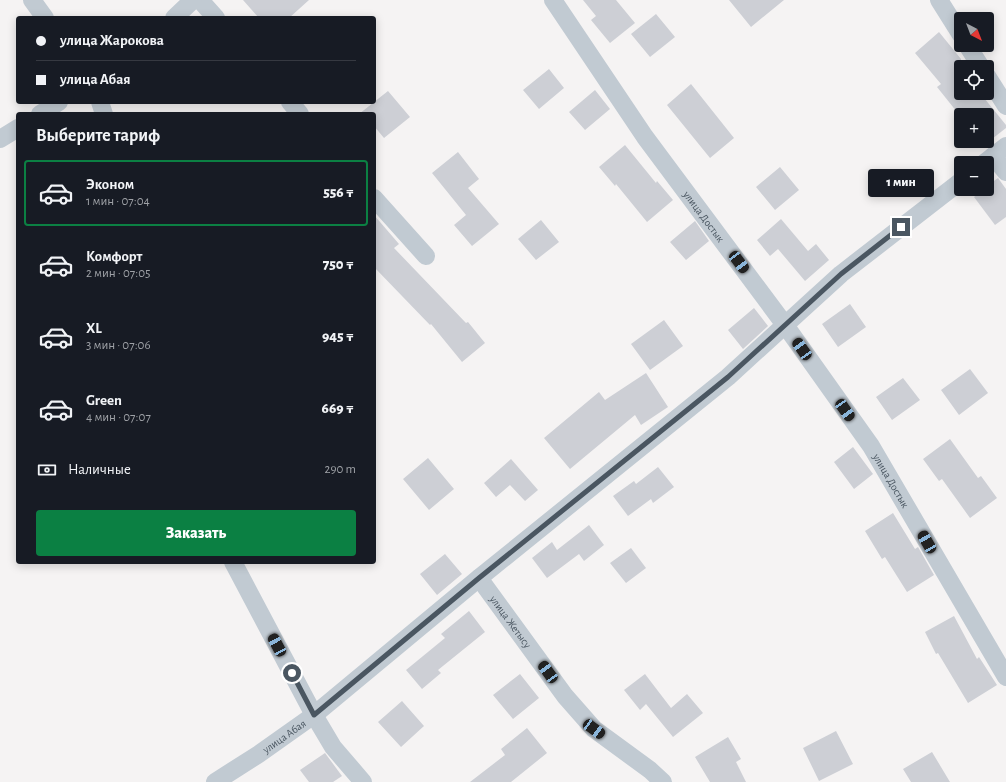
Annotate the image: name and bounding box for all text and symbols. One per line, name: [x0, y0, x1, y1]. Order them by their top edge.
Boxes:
north arrow: [954, 12, 994, 52]
map controls: [954, 12, 994, 196]
text: улица Жарокова: [60, 33, 164, 48]
button: locate: [954, 60, 994, 100]
text: улица Абая: [60, 72, 131, 87]
button: +: [954, 108, 994, 148]
text: Выберите тариф: [36, 127, 160, 145]
button: −: [954, 156, 994, 196]
callout: 1 мин: [868, 169, 934, 197]
icon: car: [38, 175, 74, 211]
text: 1 мин: [886, 176, 916, 189]
text: Эконом: [86, 177, 134, 192]
text: 556 ₸: [323, 185, 354, 200]
street label: улица Достык: [681, 188, 727, 244]
text: 1 мин · 07:04: [86, 195, 150, 208]
route end: [892, 218, 910, 236]
icon: car: [38, 247, 74, 283]
text: Комфорт: [86, 249, 142, 264]
car: [727, 249, 751, 275]
text: 750 ₸: [323, 257, 354, 272]
text: 2 мин · 07:05: [86, 267, 150, 280]
icon: car: [38, 319, 74, 355]
text: XL: [86, 321, 102, 336]
text: 945 ₸: [322, 329, 354, 344]
car: [790, 336, 814, 362]
text: 3 мин · 07:06: [86, 339, 151, 352]
icon: car: [38, 391, 74, 427]
text: Green: [86, 393, 122, 408]
car: [833, 397, 857, 423]
text: 669 ₸: [322, 401, 354, 416]
text: 4 мин · 07:07: [86, 411, 151, 424]
street label: улица Достык: [871, 451, 911, 510]
icon: cash: [36, 459, 58, 481]
text: Наличные: [68, 462, 131, 477]
text: 290 m: [325, 463, 356, 476]
button: Заказать: [36, 510, 356, 556]
car: [916, 529, 938, 555]
street label: улица Жетысу: [488, 593, 534, 650]
car: [266, 632, 288, 658]
car: [536, 659, 560, 685]
route start: [283, 664, 301, 682]
street label: улица Абая: [260, 717, 308, 756]
car: [581, 717, 607, 741]

